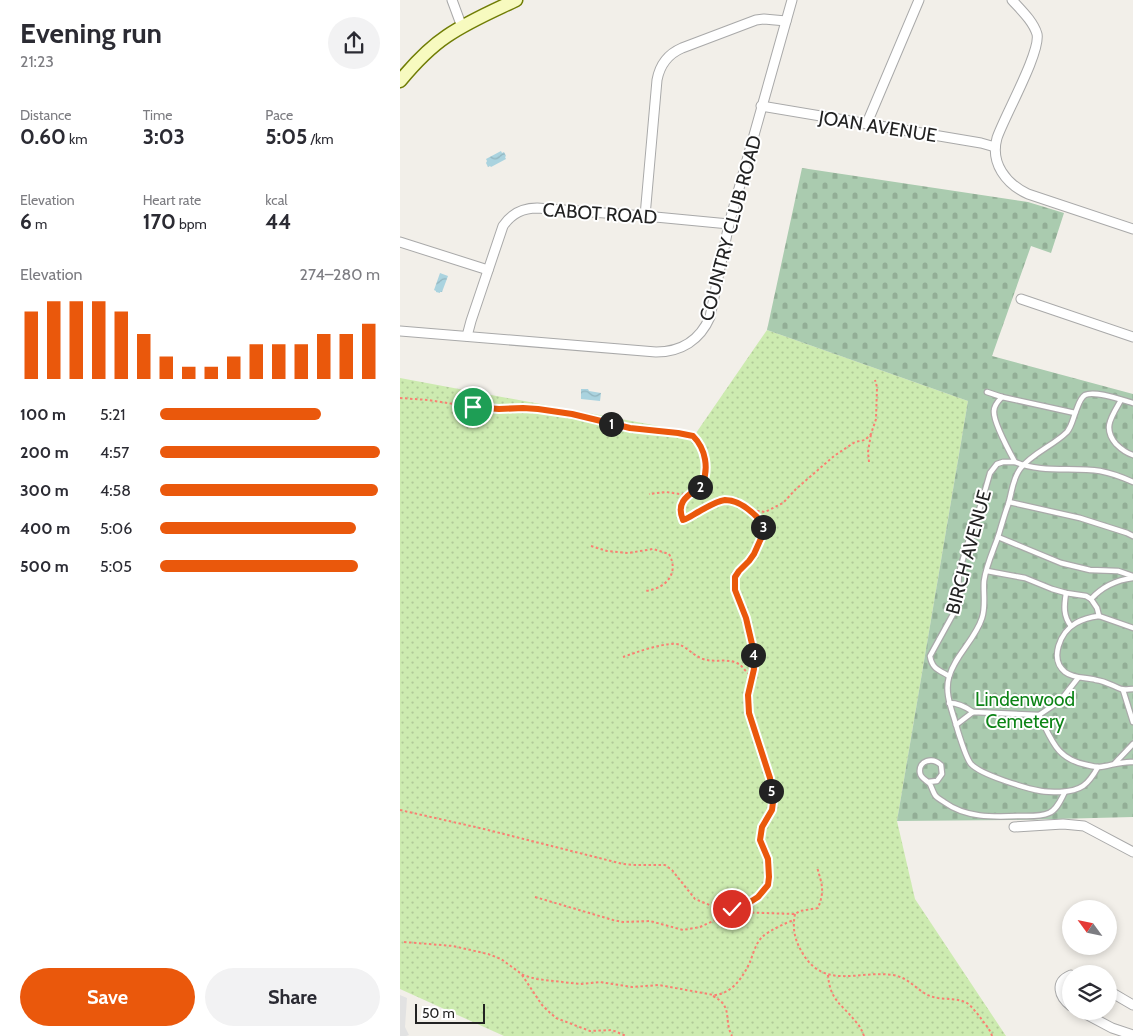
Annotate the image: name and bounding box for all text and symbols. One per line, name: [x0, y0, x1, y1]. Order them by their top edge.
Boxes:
text: Evening run: [20, 16, 162, 50]
button: share: [328, 17, 380, 69]
text: 21:23: [20, 52, 54, 71]
text: Distance: [20, 106, 72, 124]
text: Time: [143, 106, 172, 124]
text: Pace: [265, 106, 293, 124]
street label: JOAN AVENUE: [816, 106, 939, 147]
text: 0.60: [20, 124, 66, 149]
text: 3:03: [143, 124, 185, 149]
text: 5:05: [265, 124, 307, 149]
text: km: [66, 130, 88, 148]
text: /km: [307, 130, 334, 148]
street label: COUNTRY CLUB ROAD: [695, 133, 766, 323]
text: Elevation: [20, 191, 75, 209]
text: Heart rate: [143, 191, 201, 209]
text: kcal: [265, 191, 288, 209]
street label: CABOT ROAD: [542, 198, 658, 229]
text: 6: [20, 209, 32, 234]
text: 170: [143, 209, 176, 234]
text: 44: [265, 209, 291, 234]
text: m: [32, 215, 47, 233]
text: bpm: [176, 215, 207, 233]
text: Elevation: [20, 265, 83, 284]
text: 274–280 m: [300, 265, 380, 284]
pin: [452, 386, 494, 428]
icon: arrive: [459, 393, 487, 421]
text: 100 m: [20, 405, 66, 424]
text: 5:21: [100, 405, 126, 424]
pin: 1: [598, 412, 624, 436]
text: 1: [609, 415, 614, 433]
text: 200 m: [20, 443, 69, 462]
text: 4:57: [100, 443, 129, 462]
pin: 2: [688, 474, 712, 500]
text: 2: [697, 478, 704, 496]
text: 300 m: [20, 481, 69, 500]
text: 4:58: [100, 481, 131, 500]
street label: BIRCH AVENUE: [941, 488, 996, 617]
pin: 3: [750, 514, 776, 540]
text: 3: [760, 518, 767, 536]
text: 400 m: [20, 519, 70, 538]
text: 5:06: [100, 519, 132, 538]
text: 500 m: [20, 557, 69, 576]
text: 5:05: [100, 557, 132, 576]
pin: 4: [740, 642, 766, 668]
text: 4: [749, 646, 758, 664]
park label: Lindenwood Cemetery: [975, 688, 1075, 733]
pin: 5: [758, 778, 784, 804]
text: 5: [768, 782, 775, 800]
pin: [711, 888, 753, 930]
icon: check: [718, 895, 746, 923]
north arrow: [1062, 900, 1118, 955]
map controls: [1062, 900, 1117, 1020]
button: layers: [1062, 965, 1117, 1020]
button: Save: [20, 968, 195, 1026]
button: Share: [205, 968, 380, 1026]
scale bar: [415, 1001, 485, 1024]
text: 50 m: [422, 1004, 455, 1022]

